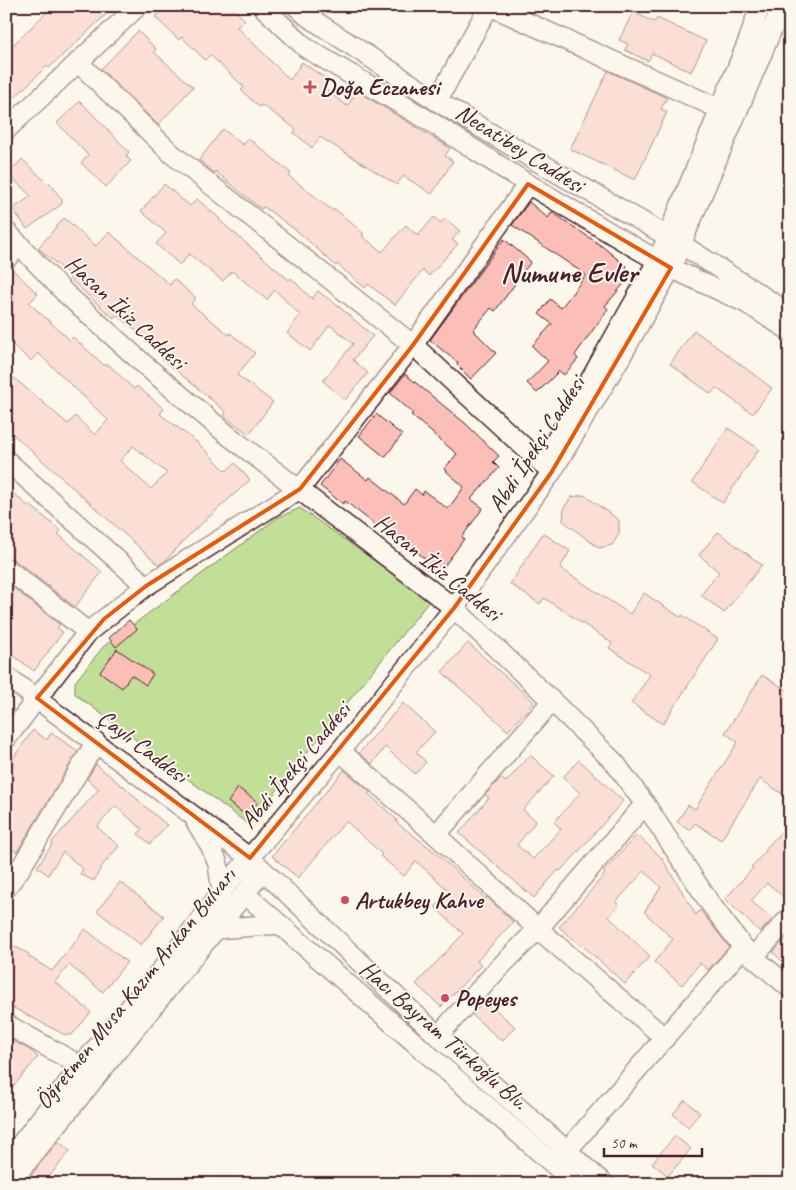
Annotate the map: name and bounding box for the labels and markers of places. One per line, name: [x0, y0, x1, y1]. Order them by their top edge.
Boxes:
place label: Doğa Eczanesi: [320, 72, 442, 102]
marker: Doğa Eczanesi: [304, 81, 316, 93]
place label: Artukbey Kahve: [355, 885, 484, 915]
marker: Artukbey Kahve: [339, 894, 351, 906]
place label: Popeyes: [455, 983, 518, 1013]
marker: Popeyes: [439, 992, 451, 1004]

